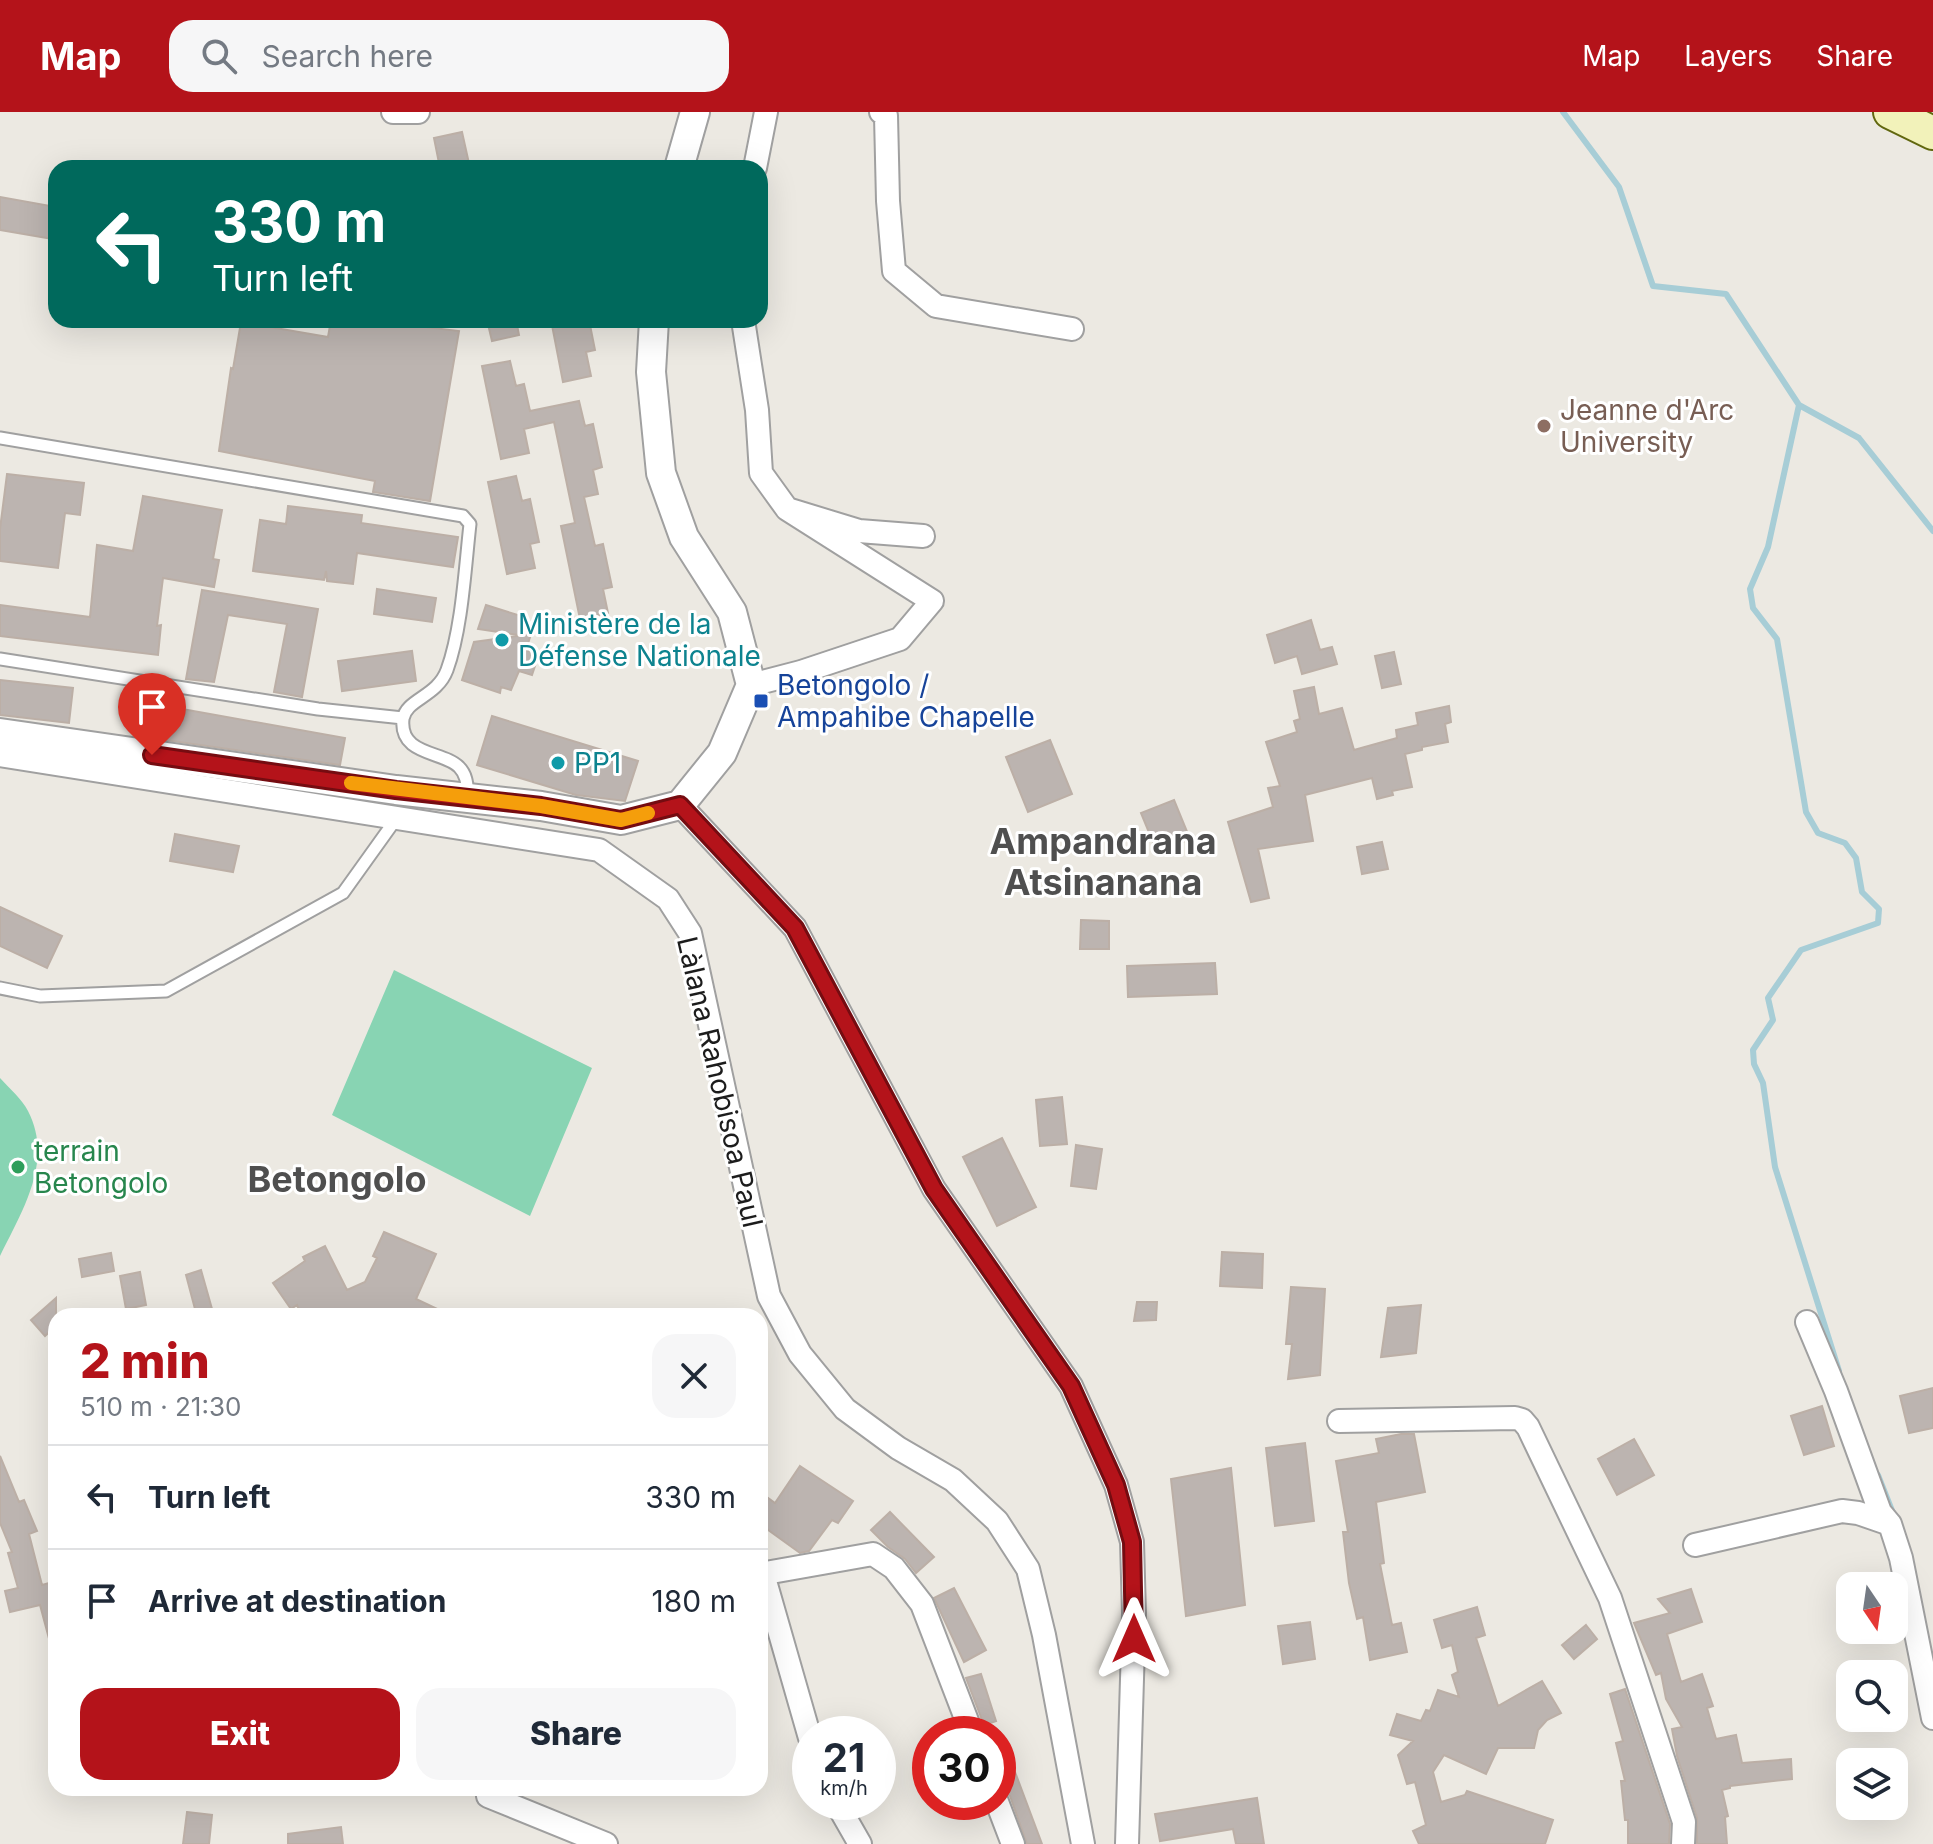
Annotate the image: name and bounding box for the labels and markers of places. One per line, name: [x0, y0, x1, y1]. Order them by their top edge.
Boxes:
place label: Jeanne d'Arc University: [1560, 393, 1734, 459]
marker: Jeanne d'Arc University: [1535, 417, 1553, 435]
place label: Ministère de la Défense Nationale: [518, 607, 761, 673]
marker: Ministère de la Défense Nationale: [493, 631, 511, 649]
place label: Betongolo / Ampahibe Chapelle: [777, 668, 1035, 734]
pin: [118, 673, 186, 755]
marker: Betongolo / Ampahibe Chapelle: [752, 692, 770, 710]
place label: PP1: [574, 746, 621, 780]
marker: PP1: [549, 754, 567, 772]
place label: terrain Betongolo: [34, 1134, 168, 1200]
marker: terrain Betongolo: [9, 1158, 27, 1176]

